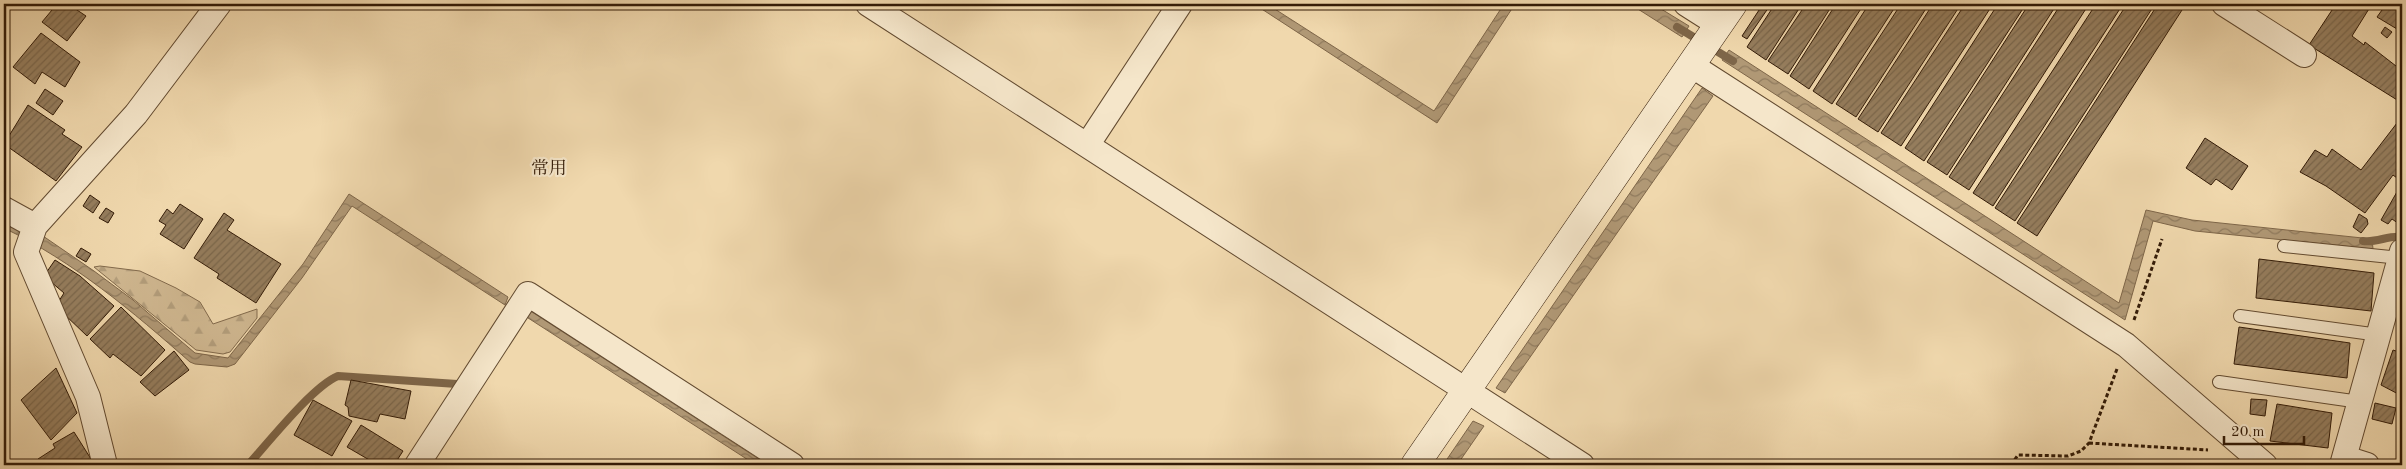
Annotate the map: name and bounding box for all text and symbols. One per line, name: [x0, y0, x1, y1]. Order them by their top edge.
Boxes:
district label: 常用: [531, 158, 567, 178]
scale bar: [2224, 414, 2304, 446]
text: 20 m: [2231, 425, 2265, 440]

